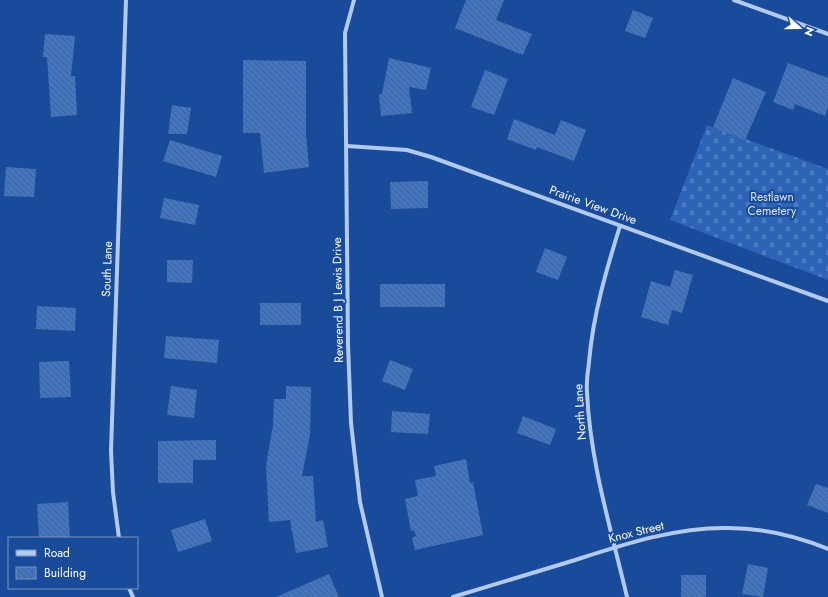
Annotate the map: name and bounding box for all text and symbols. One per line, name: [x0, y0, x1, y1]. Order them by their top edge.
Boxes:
north arrow: [780, 8, 820, 48]
text: N: [800, 25, 818, 39]
street label: Prairie View Drive: [547, 181, 639, 229]
park label: Restlawn Cemetery: [748, 188, 797, 220]
street label: Reverend B J Lewis Drive: [328, 237, 348, 363]
street label: South Lane: [97, 241, 117, 297]
street label: North Lane: [569, 383, 591, 441]
street label: Knox Street: [606, 516, 666, 548]
legend: [8, 537, 138, 589]
text: Road: [44, 544, 70, 562]
text: Building: [44, 564, 86, 582]

